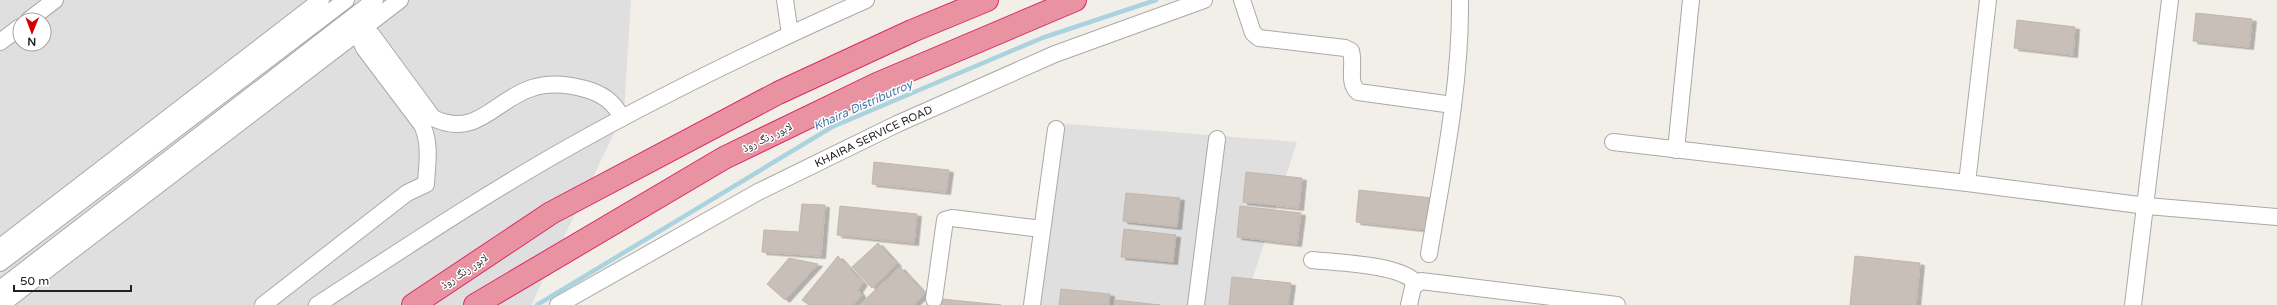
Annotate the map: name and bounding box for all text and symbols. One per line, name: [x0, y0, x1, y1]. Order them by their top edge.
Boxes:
north arrow: [12, 12, 52, 52]
text: N: [27, 35, 36, 48]
water label: Khaira Distributroy: [811, 76, 916, 133]
street label: KHAIRA SERVICE ROAD: [813, 103, 935, 170]
street label: لاہور رنگ روڈ: [740, 120, 794, 155]
street label: لاہور رنگ روڈ: [438, 251, 490, 292]
scale bar: [14, 267, 131, 293]
text: 50 m: [20, 274, 49, 288]

